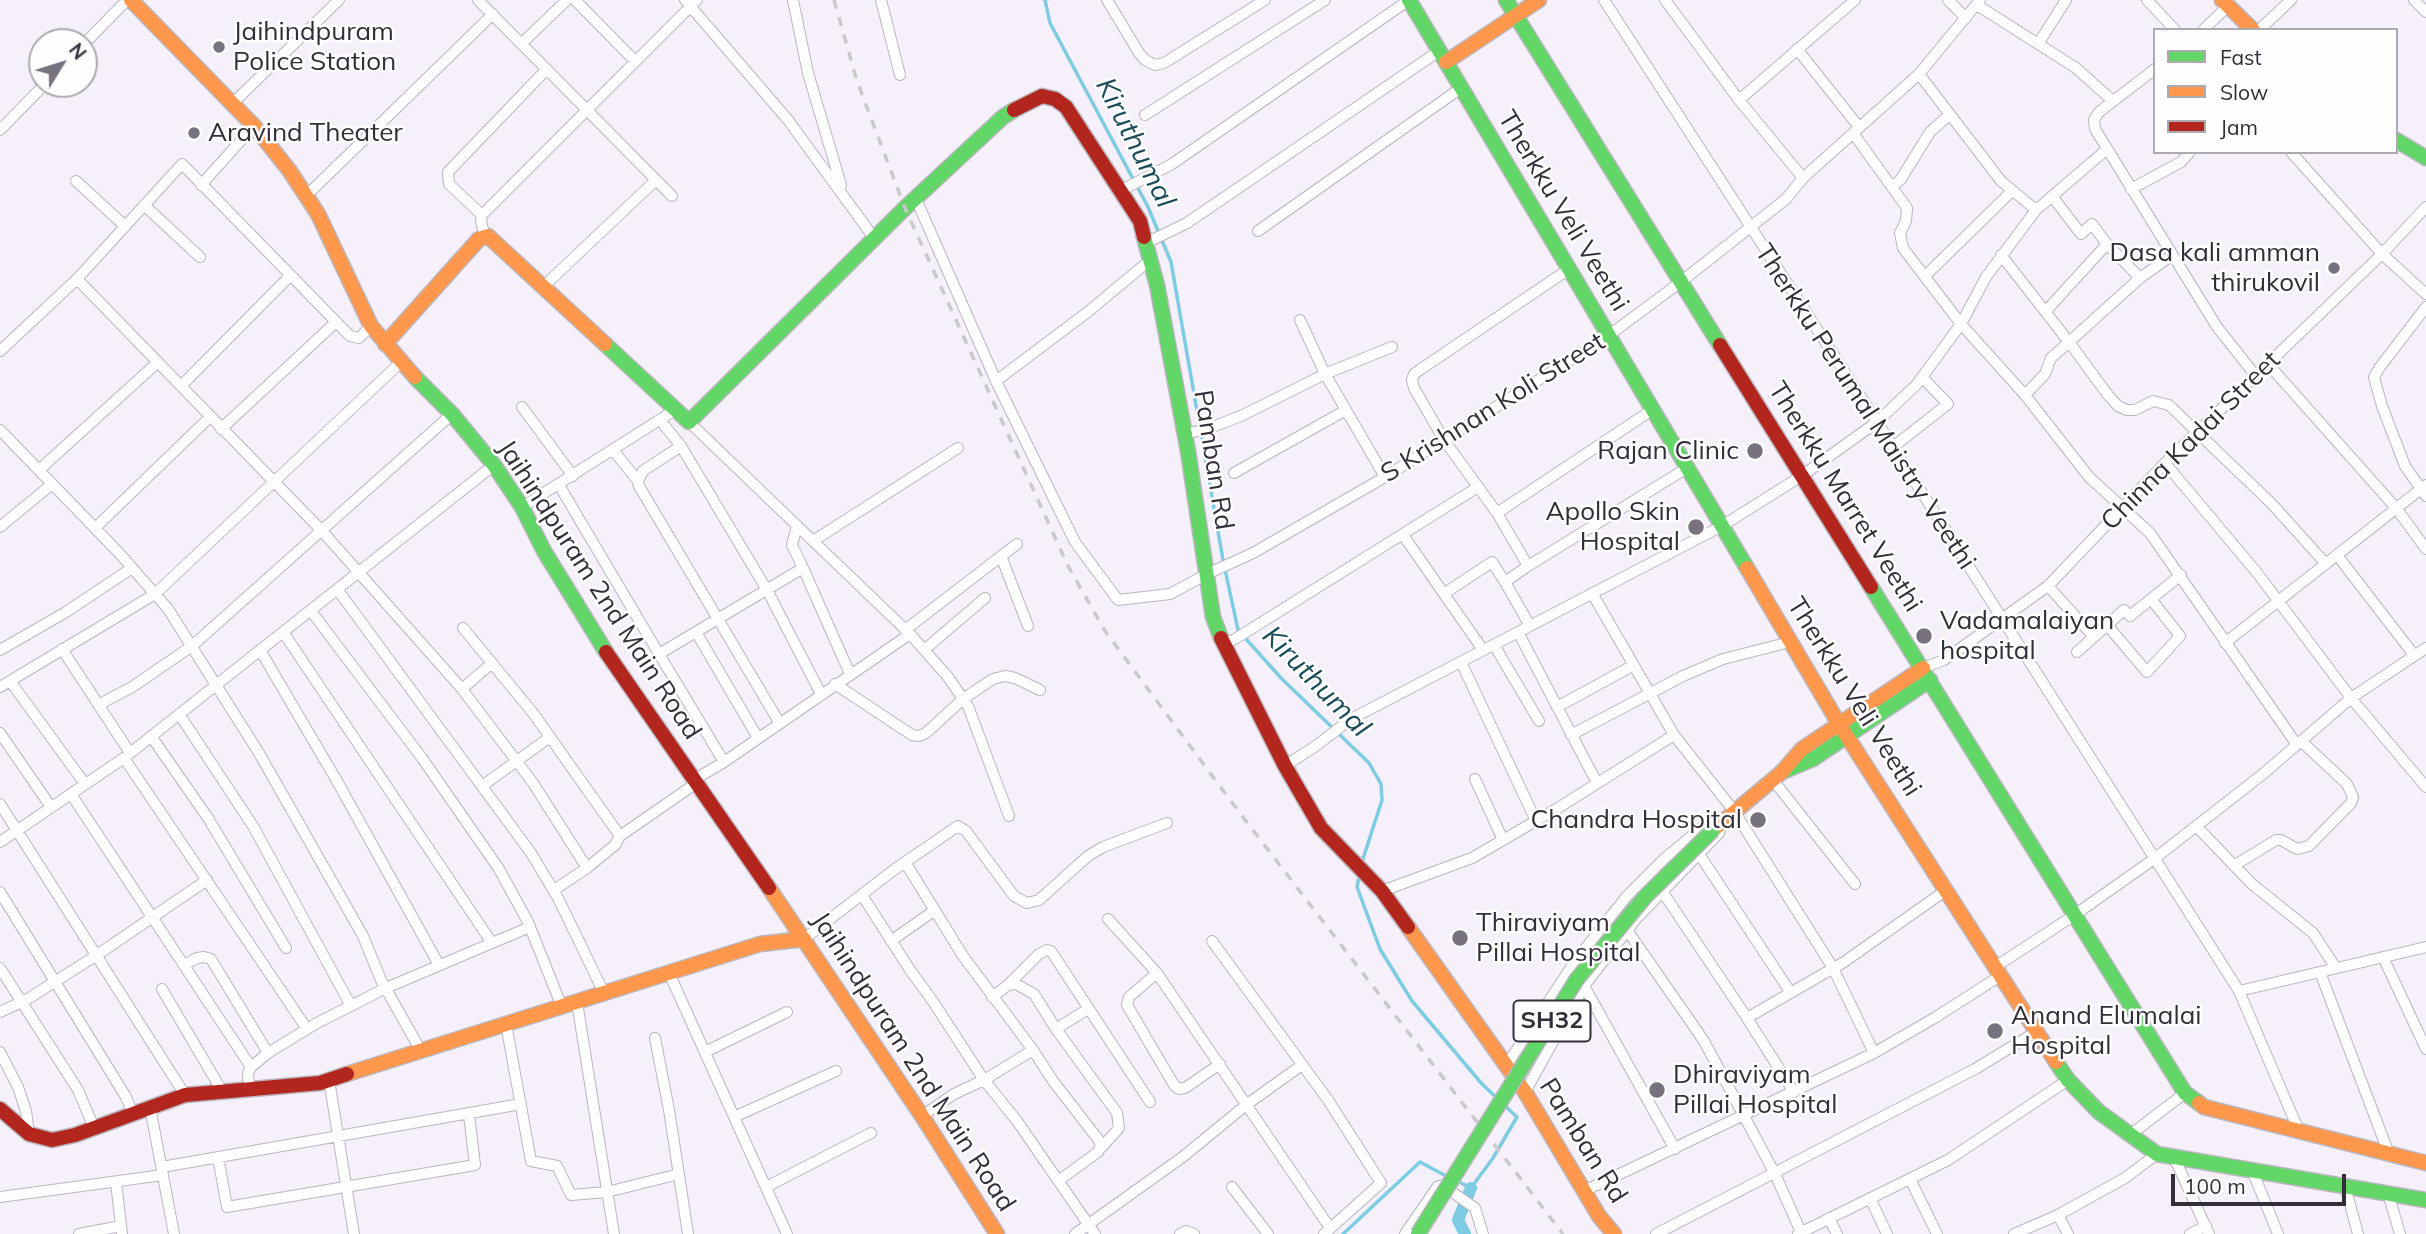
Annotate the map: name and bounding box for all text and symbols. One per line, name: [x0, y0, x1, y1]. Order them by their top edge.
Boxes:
place label: Jaihindpuram Police Station: [233, 16, 396, 78]
north arrow: [28, 28, 98, 98]
legend: [2153, 28, 2398, 154]
text: N: [64, 38, 92, 64]
marker: Jaihindpuram Police Station: [211, 39, 227, 55]
text: Fast: [2220, 44, 2262, 70]
water label: Kiruthumal: [1088, 72, 1182, 214]
text: Slow: [2220, 79, 2268, 105]
street label: Therkku Veli Veethi: [1491, 105, 1635, 317]
text: Jam: [2220, 114, 2258, 140]
place label: Aravind Theater: [208, 117, 403, 149]
marker: Aravind Theater: [186, 125, 202, 141]
place label: Dasa kali amman thirukovil: [2110, 237, 2320, 298]
street label: Therkku Perumal Maistry Veethi: [1748, 238, 1982, 576]
marker: Dasa kali amman thirukovil: [2326, 260, 2342, 276]
street label: S Krishnan Koli Street: [1375, 326, 1611, 490]
street label: Chinna Kadai Street: [2095, 345, 2287, 537]
street label: Therkku Marret Veethi: [1762, 376, 1928, 618]
street label: Pamban Rd: [1187, 388, 1239, 532]
street label: Jaihindpuram 2nd Main Road: [490, 434, 708, 746]
place label: Rajan Clinic: [1597, 435, 1739, 467]
marker: Rajan Clinic: [1745, 441, 1765, 461]
place label: Apollo Skin Hospital: [1545, 496, 1680, 558]
marker: Apollo Skin Hospital: [1686, 517, 1706, 537]
street label: Therkku Veli Veethi: [1780, 592, 1928, 802]
place label: Vadamalaiyan hospital: [1940, 605, 2114, 666]
water label: Kiruthumal: [1255, 620, 1377, 744]
marker: Vadamalaiyan hospital: [1914, 626, 1934, 646]
place label: Chandra Hospital: [1531, 804, 1742, 836]
marker: Chandra Hospital: [1748, 810, 1768, 830]
street label: Jaihindpuram 2nd Main Road: [804, 906, 1022, 1218]
place label: Thiraviyam Pillai Hospital: [1476, 907, 1640, 968]
marker: Thiraviyam Pillai Hospital: [1450, 928, 1470, 948]
place label: Anand Elumalai Hospital: [2011, 1000, 2201, 1062]
road number: SH32: [1514, 1001, 1590, 1042]
marker: Anand Elumalai Hospital: [1985, 1021, 2005, 1041]
place label: Dhiraviyam Pillai Hospital: [1673, 1059, 1837, 1120]
street label: Pamban Rd: [1532, 1073, 1634, 1209]
marker: Dhiraviyam Pillai Hospital: [1647, 1080, 1667, 1100]
scale bar: [2174, 1160, 2349, 1204]
text: 100 m: [2184, 1173, 2246, 1199]

